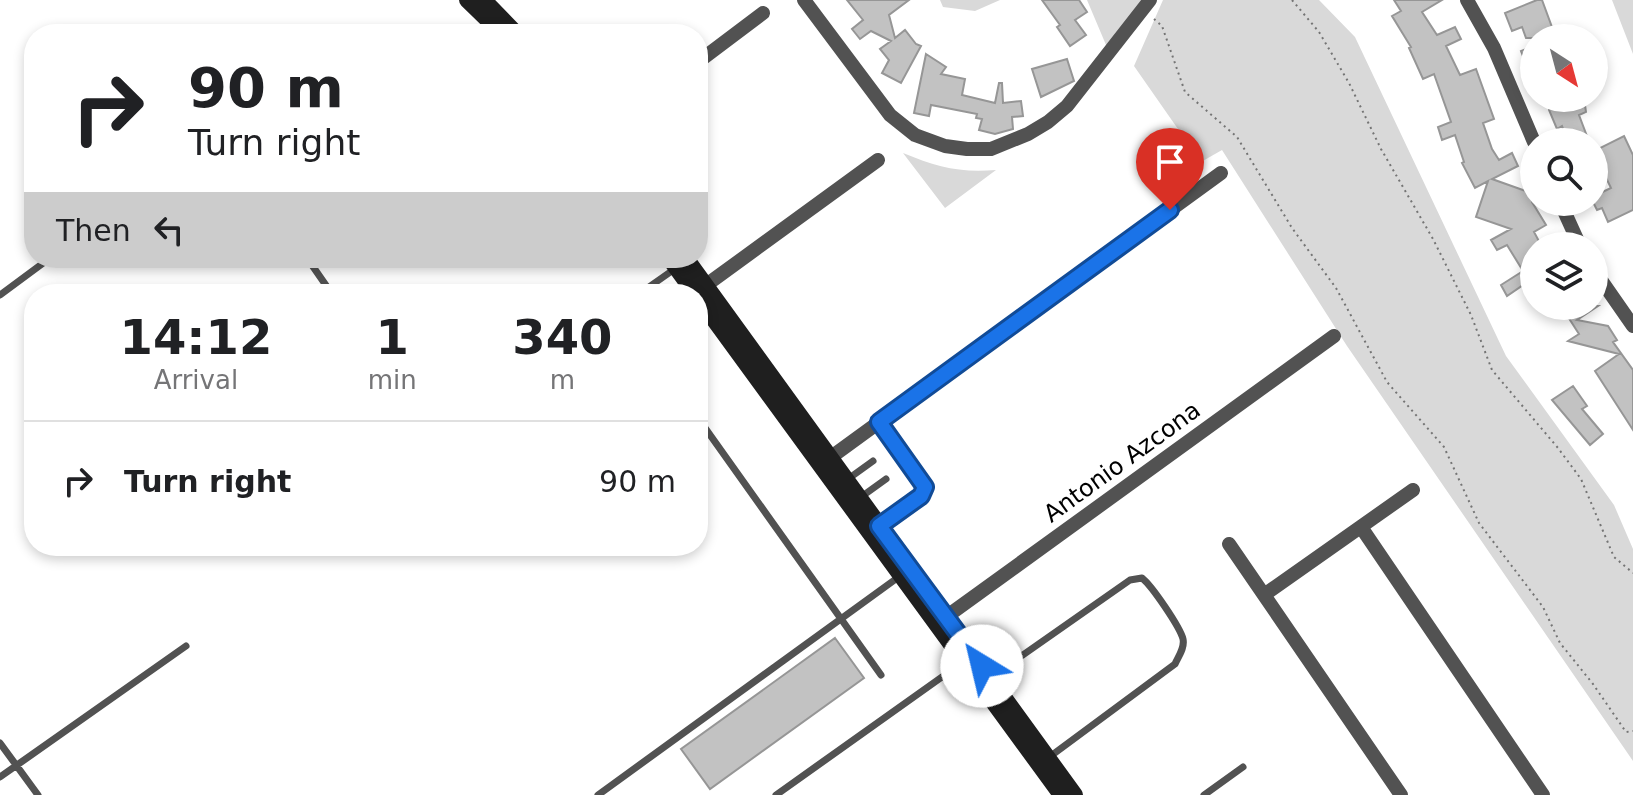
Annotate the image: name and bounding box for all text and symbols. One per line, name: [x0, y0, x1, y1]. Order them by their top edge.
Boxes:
north arrow: [1520, 24, 1608, 112]
map controls: [1520, 24, 1608, 320]
text: 90 m: [188, 55, 344, 120]
icon: right: [56, 56, 160, 160]
text: Turn right: [188, 122, 360, 163]
pin: [1136, 128, 1204, 210]
button: search: [1520, 128, 1608, 216]
icon: arrive: [1148, 140, 1192, 184]
icon: left: [147, 208, 191, 252]
text: Then: [56, 213, 131, 248]
button: layers: [1520, 232, 1608, 320]
text: 14:12: [119, 309, 272, 365]
text: 1: [376, 309, 409, 365]
text: 340: [512, 309, 612, 365]
text: Arrival: [154, 365, 238, 395]
text: min: [368, 365, 417, 395]
text: m: [550, 365, 575, 395]
street label: Antonio Azcona: [1038, 396, 1206, 528]
icon: right: [56, 459, 100, 503]
text: Turn right: [124, 464, 291, 499]
text: 90 m: [599, 464, 676, 499]
position arrow: [940, 624, 1024, 708]

